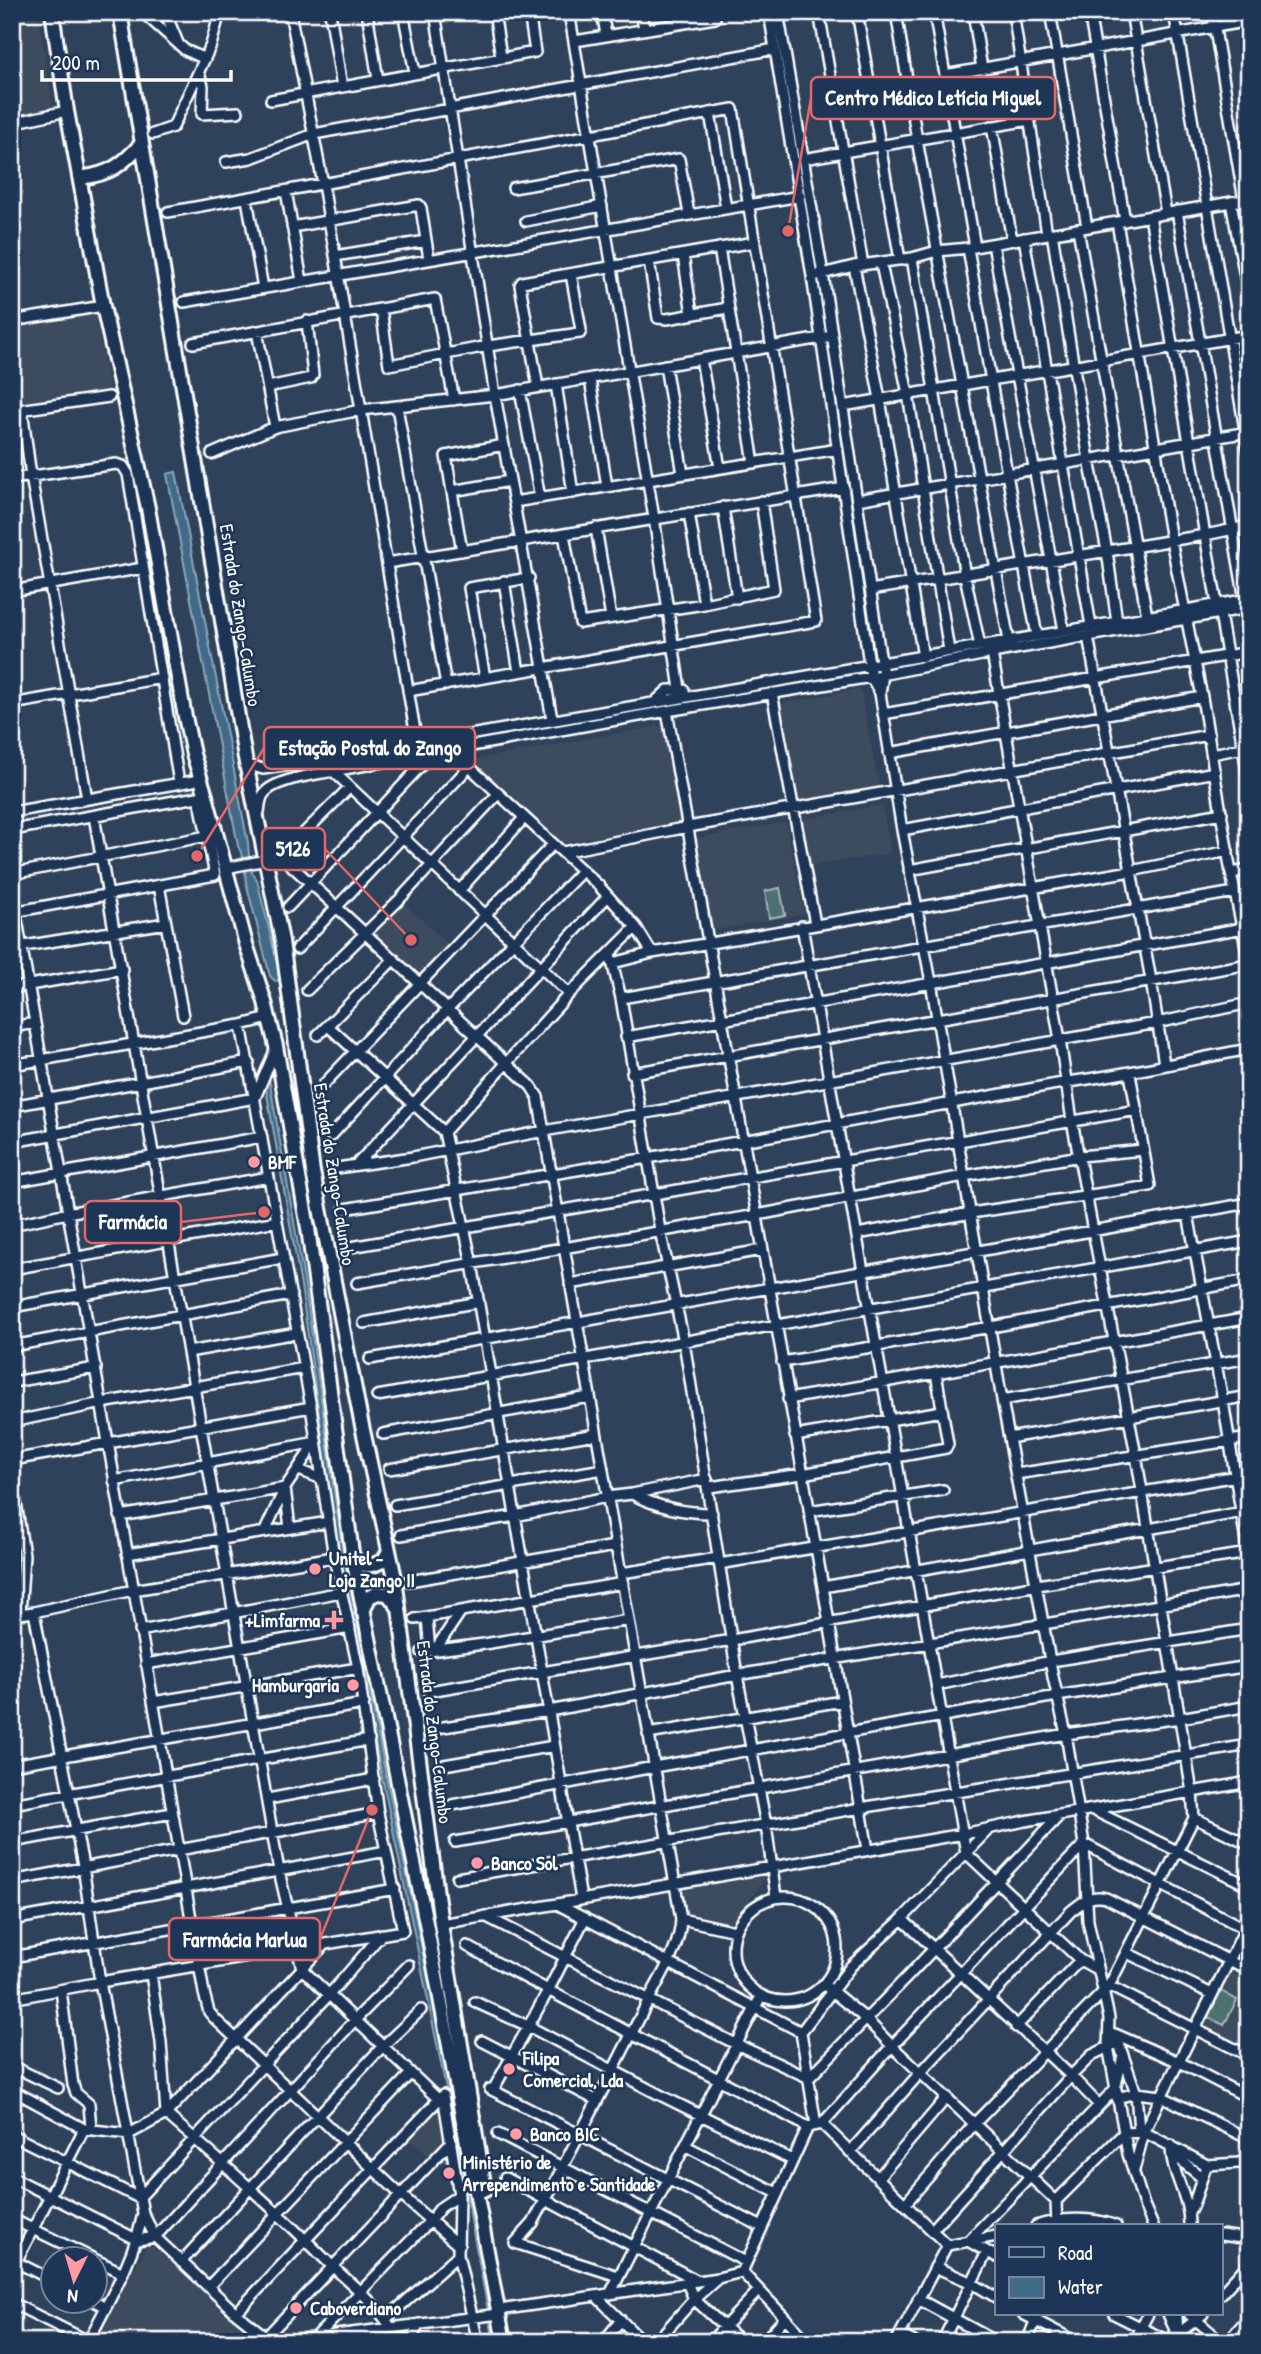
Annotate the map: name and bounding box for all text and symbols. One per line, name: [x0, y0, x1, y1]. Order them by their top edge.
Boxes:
scale bar: [42, 38, 231, 82]
text: 200 m: [52, 48, 100, 77]
callout: Centro Médico Letícia Miguel: [811, 77, 1055, 119]
text: Centro Médico Letícia Miguel: [825, 83, 1041, 113]
street label: Estrada do Zango-Calumbo: [214, 522, 268, 708]
callout: Estação Postal do Zango: [264, 727, 475, 769]
text: Estação Postal do Zango: [279, 733, 462, 763]
callout: 5126: [262, 828, 325, 870]
text: 5126: [276, 834, 311, 863]
street label: Estrada do Zango-Calumbo: [308, 1081, 362, 1267]
place label: BMF: [268, 1149, 297, 1175]
marker: BMF: [246, 1154, 262, 1170]
callout: Farmácia: [85, 1201, 181, 1243]
text: Farmácia: [98, 1207, 168, 1236]
place label: Unitel - Loja Zango II: [329, 1545, 415, 1594]
marker: Unitel - Loja Zango II: [307, 1561, 323, 1577]
place label: +Limfarma: [245, 1607, 321, 1633]
marker: +Limfarma: [326, 1612, 342, 1628]
street label: Estrada do Zango-Calumbo: [411, 1639, 459, 1825]
place label: Hamburgaria: [252, 1672, 340, 1699]
marker: Hamburgaria: [345, 1677, 361, 1693]
place label: Banco Sol: [491, 1850, 558, 1876]
marker: Banco Sol: [469, 1855, 485, 1871]
callout: Farmácia Marlua: [169, 1918, 320, 1960]
text: Farmácia Marlua: [182, 1925, 308, 1954]
place label: Filipa Comercial, Lda: [522, 2045, 624, 2093]
marker: Filipa Comercial, Lda: [501, 2061, 517, 2077]
place label: Banco BIC: [530, 2121, 600, 2147]
marker: Banco BIC: [508, 2126, 524, 2142]
place label: Ministério de Arrependimento e Santidade: [463, 2149, 656, 2198]
marker: Ministério de Arrependimento e Santidade: [441, 2165, 457, 2181]
legend: [995, 2224, 1222, 2316]
text: Road: [1058, 2238, 1092, 2267]
north arrow: [38, 2246, 108, 2316]
text: Water: [1058, 2272, 1103, 2301]
text: N: [66, 2284, 79, 2310]
place label: Caboverdiano: [310, 2295, 402, 2321]
marker: Caboverdiano: [288, 2300, 304, 2316]

